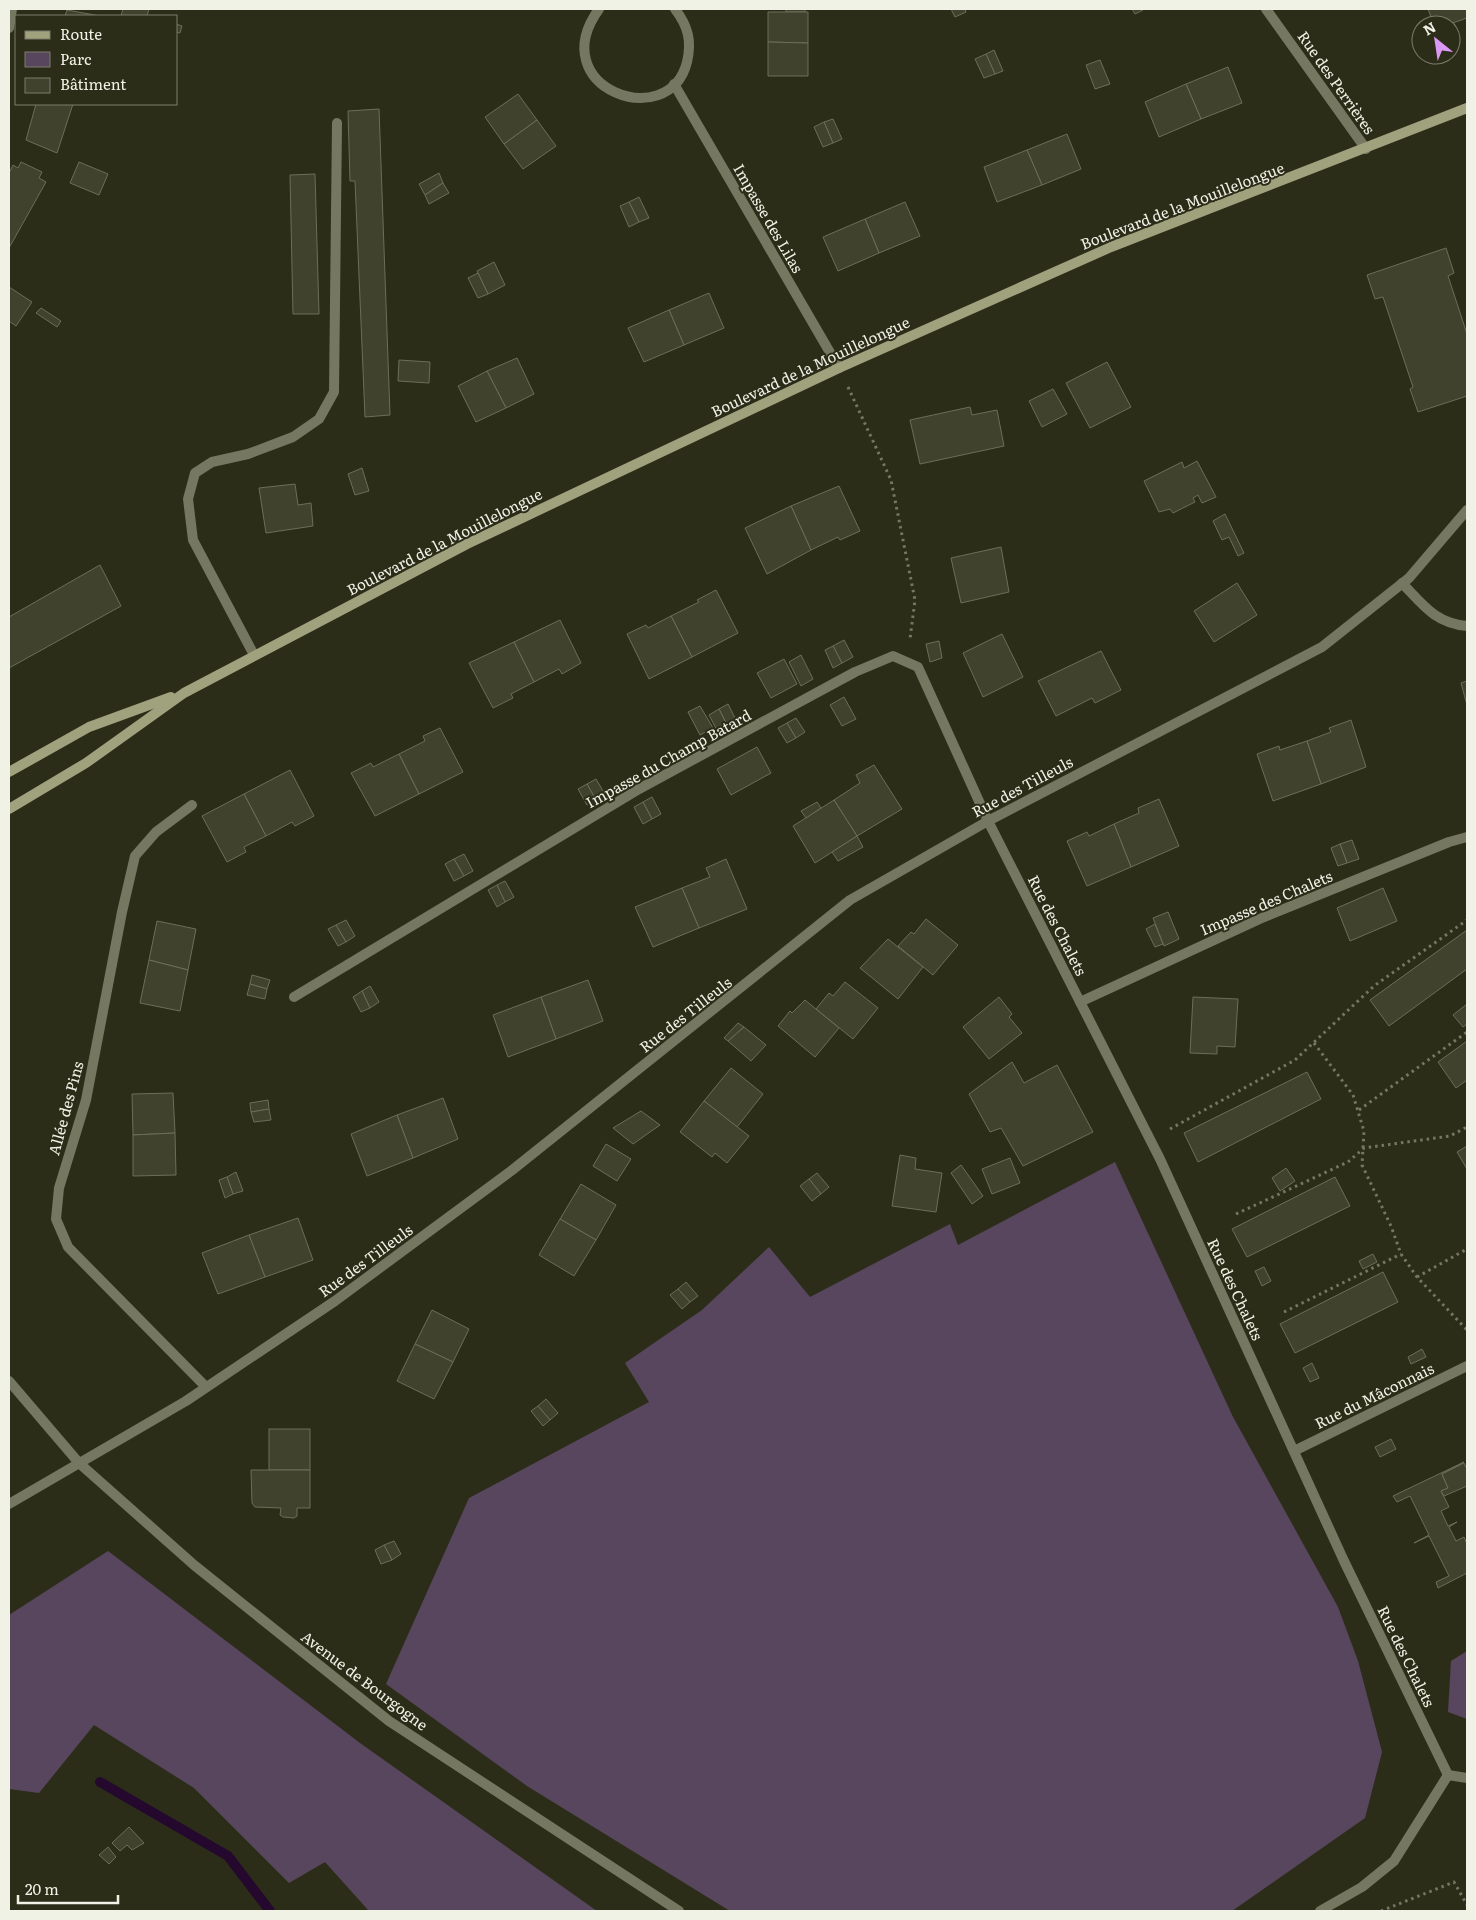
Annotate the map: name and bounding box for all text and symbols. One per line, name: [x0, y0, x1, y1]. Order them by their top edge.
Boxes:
legend: [15, 15, 178, 105]
north arrow: [1411, 15, 1461, 65]
text: N: [1419, 16, 1439, 39]
text: Route: [60, 22, 102, 45]
street label: Rue des Perrières: [1293, 26, 1381, 139]
text: Parc: [60, 47, 92, 70]
text: Bâtiment: [60, 72, 126, 95]
street label: Boulevard de la Mouillelongue: [1077, 155, 1287, 255]
street label: Impasse des Lilas: [728, 159, 810, 277]
street label: Boulevard de la Mouillelongue: [707, 310, 913, 422]
street label: Boulevard de la Mouillelongue: [342, 481, 546, 600]
street label: Impasse du Champ Batard: [581, 703, 755, 813]
street label: Rue des Tilleuls: [967, 750, 1077, 822]
street label: Impasse des Chalets: [1196, 864, 1336, 940]
street label: Rue des Chalets: [1023, 871, 1093, 979]
street label: Rue des Tilleuls: [634, 970, 736, 1057]
street label: Allée des Pins: [41, 1058, 89, 1158]
street label: Rue des Tilleuls: [313, 1218, 417, 1302]
street label: Rue des Chalets: [1202, 1234, 1270, 1344]
street label: Rue du Mâconnais: [1310, 1356, 1438, 1434]
street label: Rue des Chalets: [1373, 1601, 1442, 1711]
street label: Avenue de Bourgogne: [297, 1625, 433, 1736]
scale bar: [18, 1872, 118, 1904]
text: 20 m: [25, 1877, 59, 1900]

